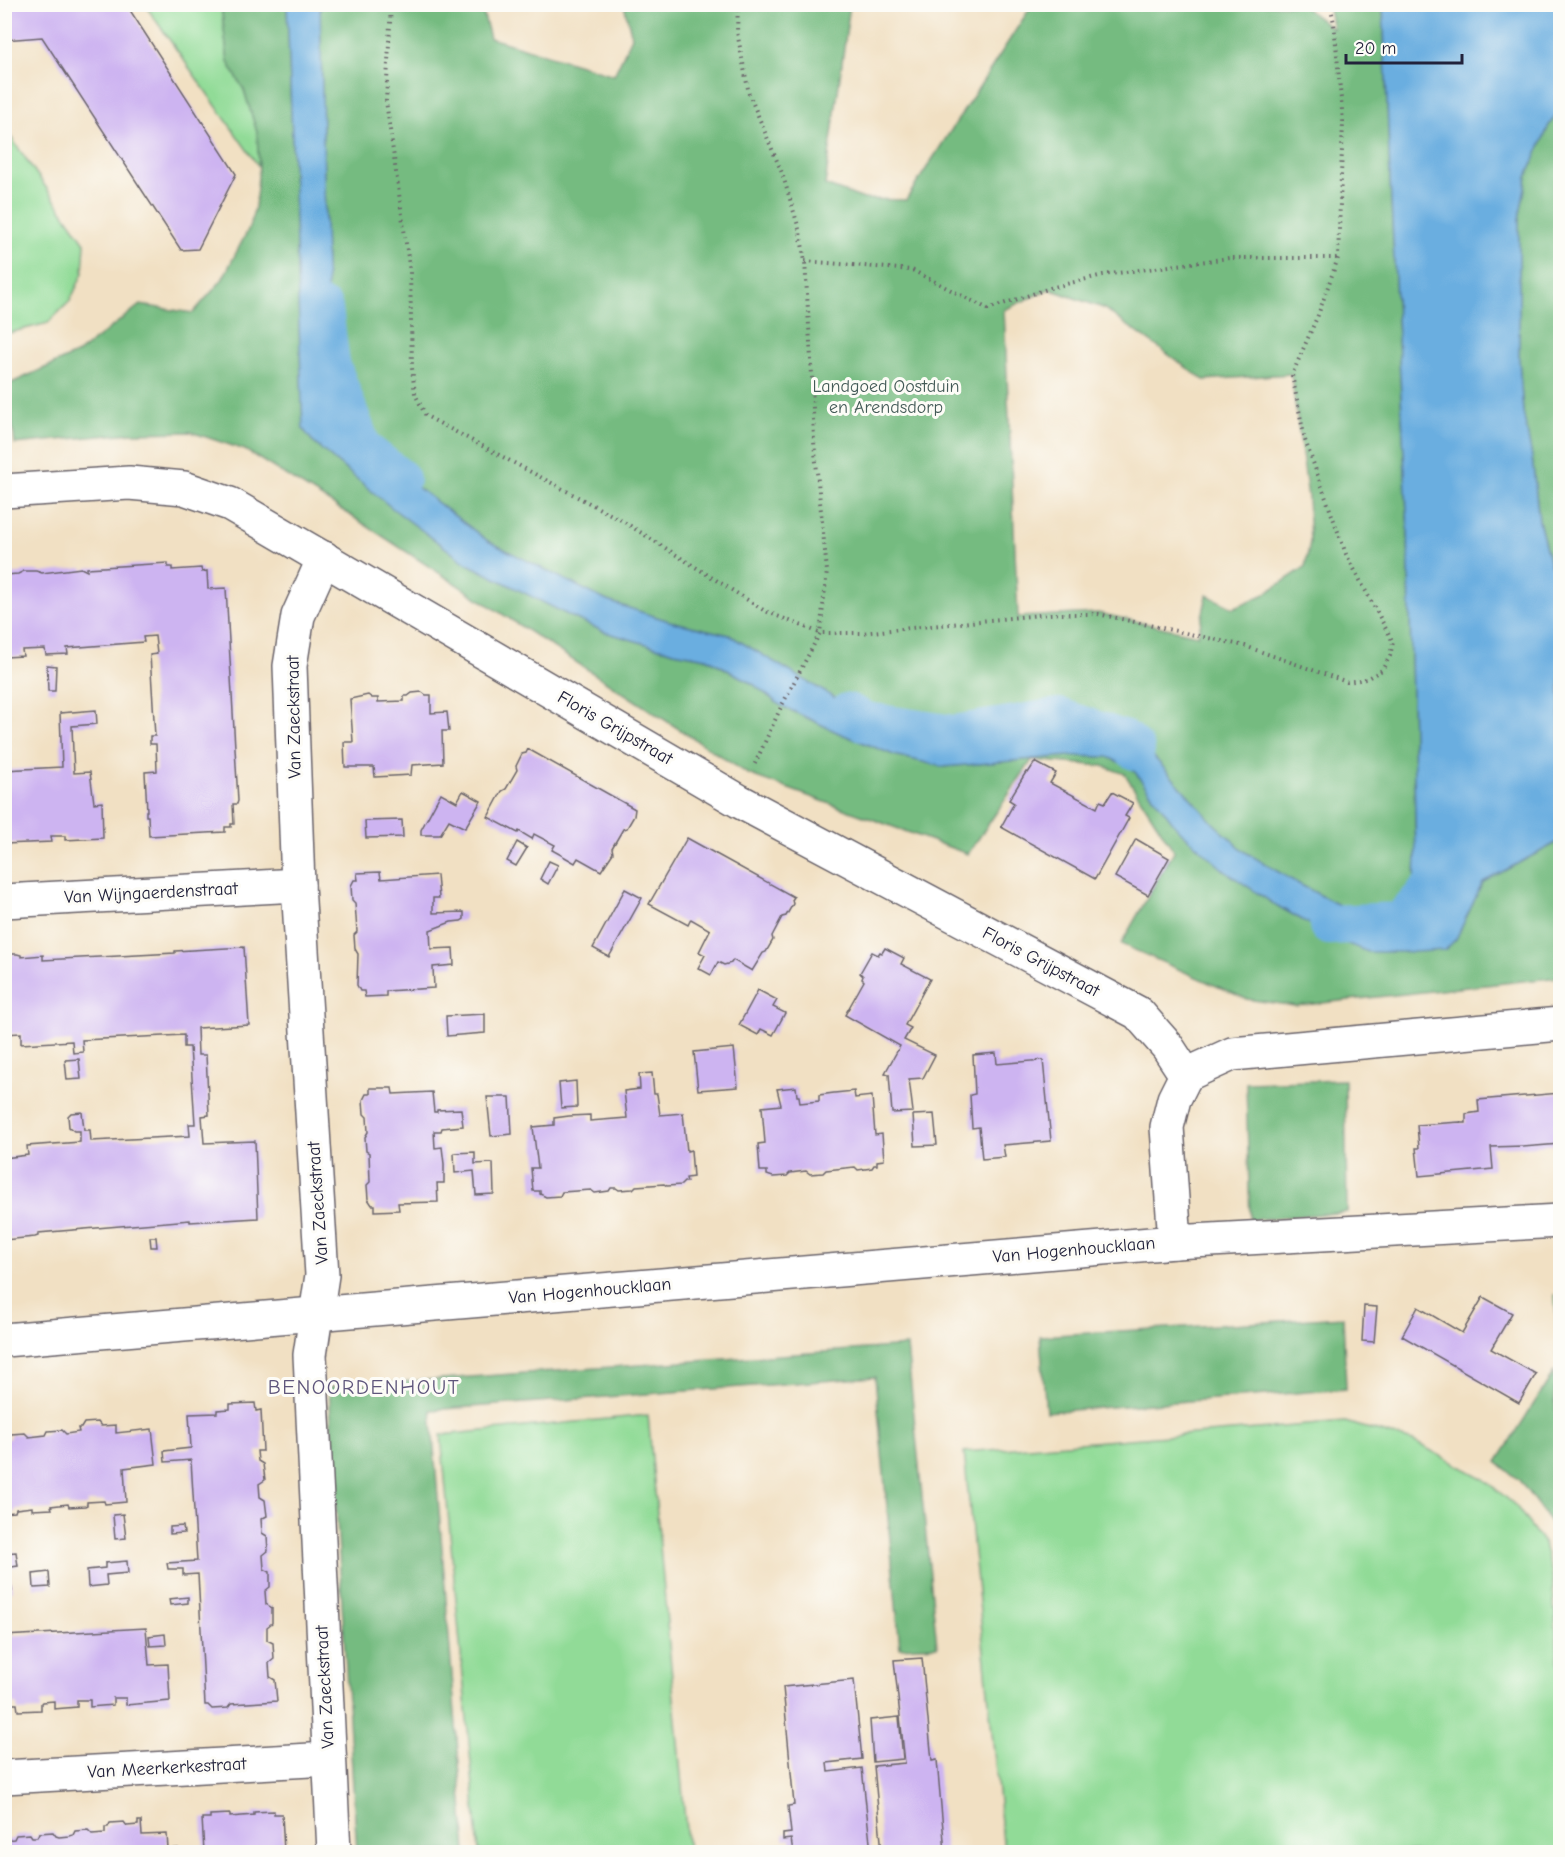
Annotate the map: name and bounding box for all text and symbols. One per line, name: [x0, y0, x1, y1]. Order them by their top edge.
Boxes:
scale bar: [1346, 27, 1462, 65]
text: 20 m: [1355, 38, 1396, 59]
park label: Landgoed Oostduin en Arendsdorp: [813, 376, 959, 418]
street label: Van Zaeckstraat: [282, 654, 306, 779]
street label: Floris Grijpstraat: [554, 687, 677, 770]
street label: Van Wijngaerdenstraat: [64, 878, 239, 908]
street label: Floris Grijpstraat: [979, 922, 1104, 1002]
street label: Van Zaeckstraat: [303, 1140, 333, 1265]
street label: Van Hogenhoucklaan: [992, 1232, 1156, 1268]
street label: Van Hogenhoucklaan: [508, 1273, 672, 1309]
district label: BENOORDENHOUT: [268, 1375, 460, 1399]
street label: Van Zaeckstraat: [311, 1624, 339, 1749]
street label: Van Meerkerkestraat: [87, 1753, 248, 1783]

